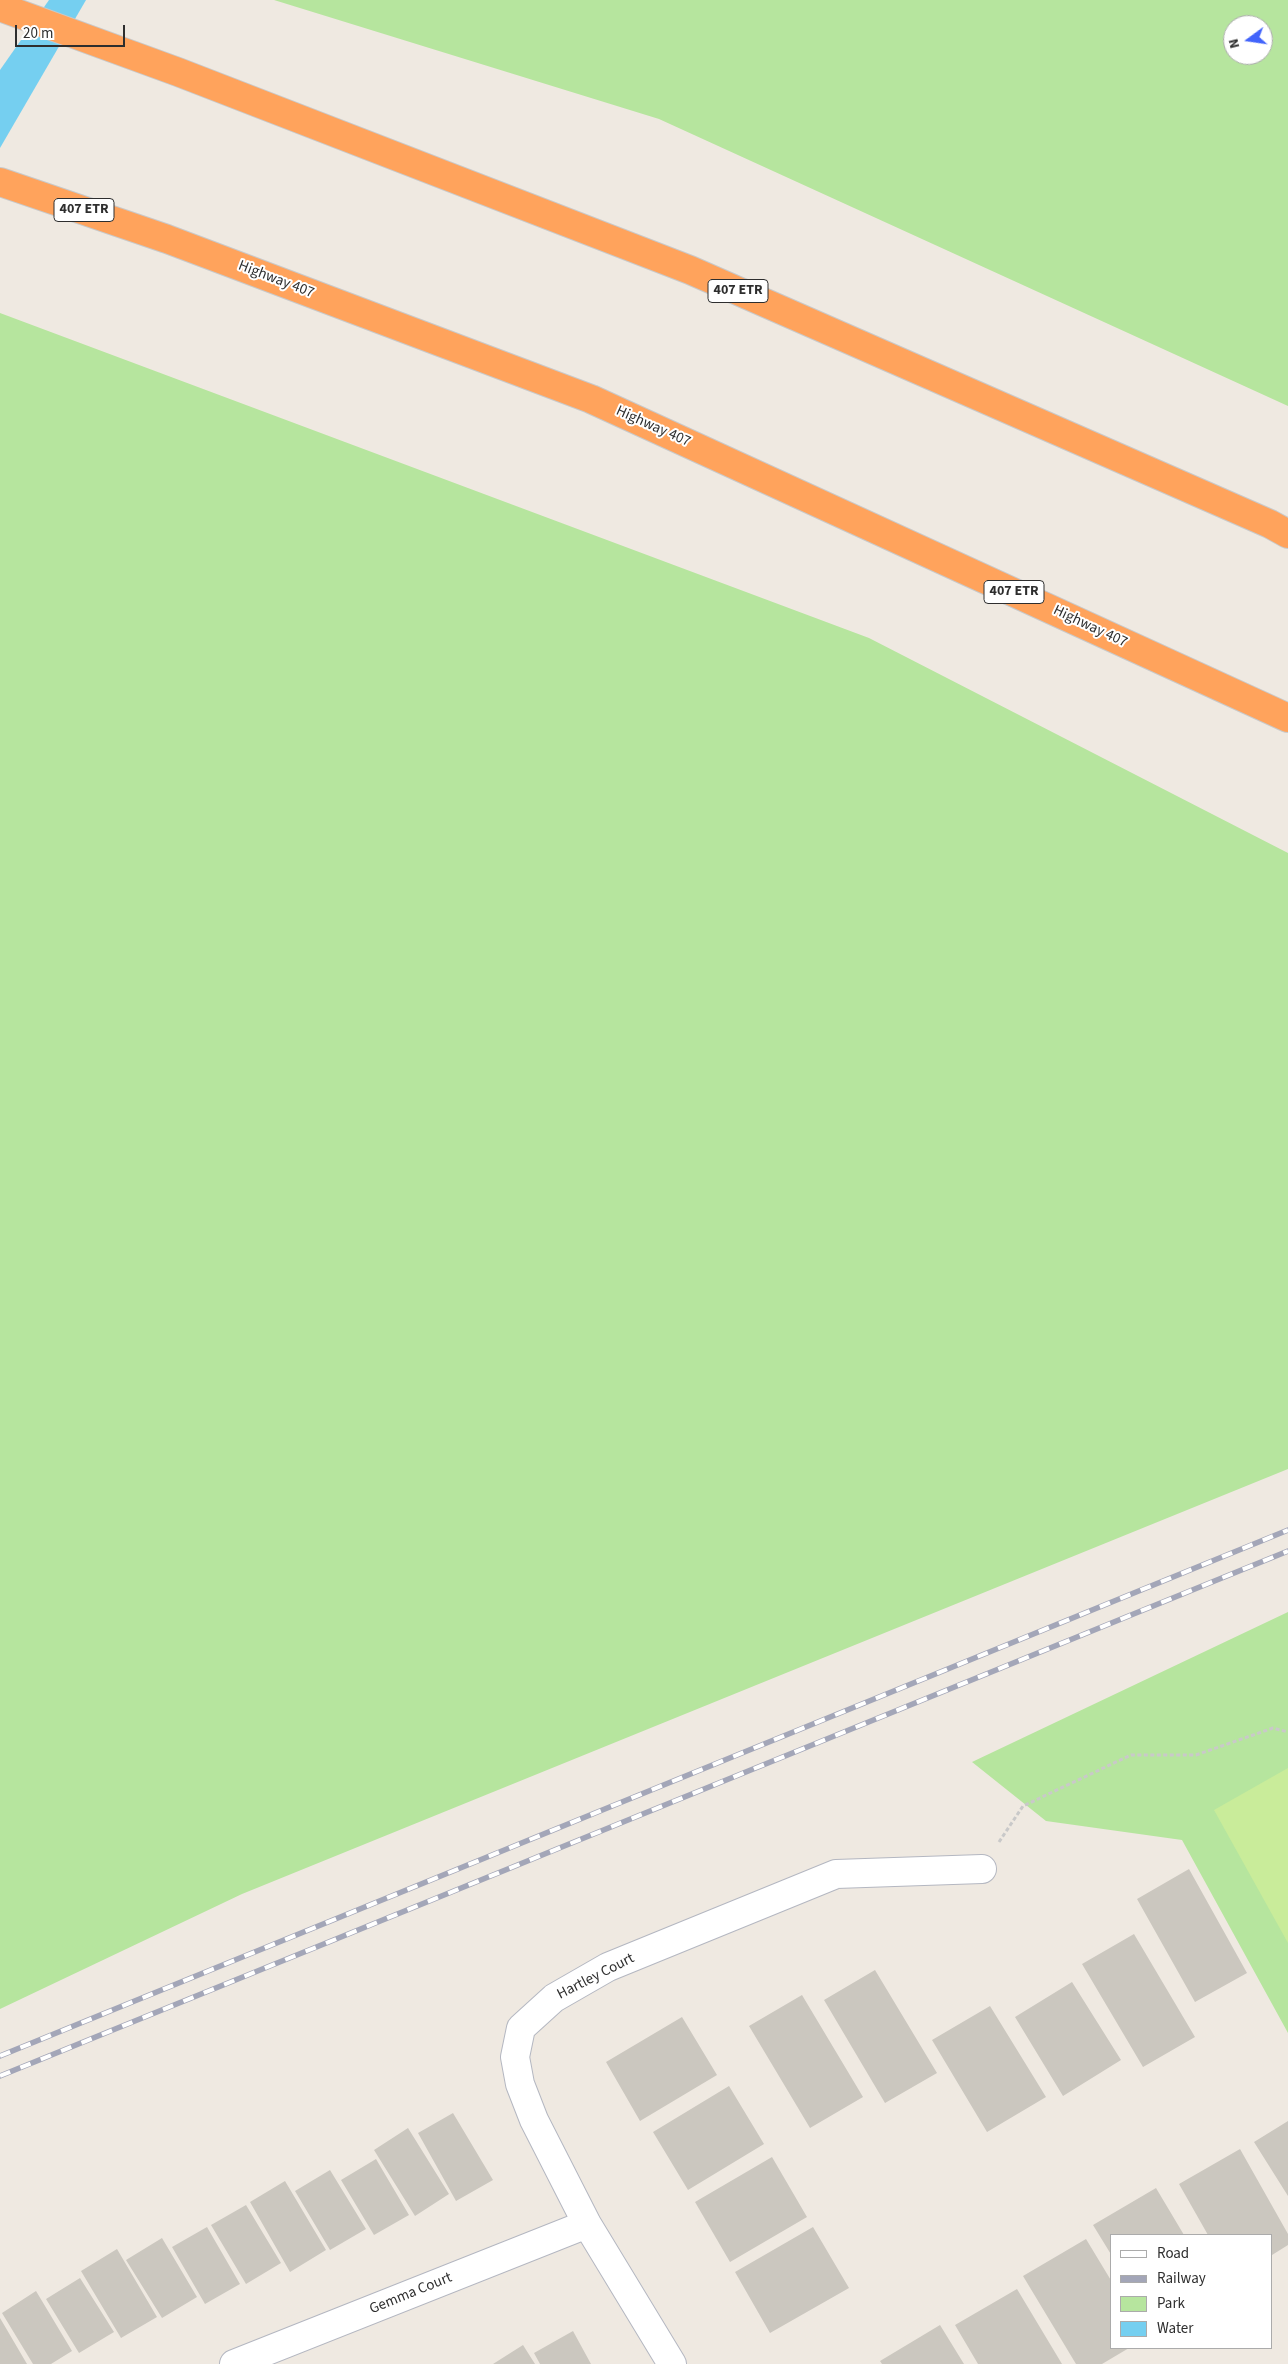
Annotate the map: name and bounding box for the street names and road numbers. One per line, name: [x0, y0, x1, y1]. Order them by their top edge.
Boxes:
road number: 407 ETR: [54, 198, 114, 222]
street label: Highway 407: [236, 257, 316, 303]
road number: 407 ETR: [708, 280, 768, 302]
street label: Highway 407: [613, 403, 693, 451]
road number: 407 ETR: [984, 580, 1044, 604]
street label: Highway 407: [1050, 602, 1130, 652]
street label: Hartley Court: [554, 1950, 638, 2004]
street label: Gemma Court: [367, 2269, 455, 2319]

